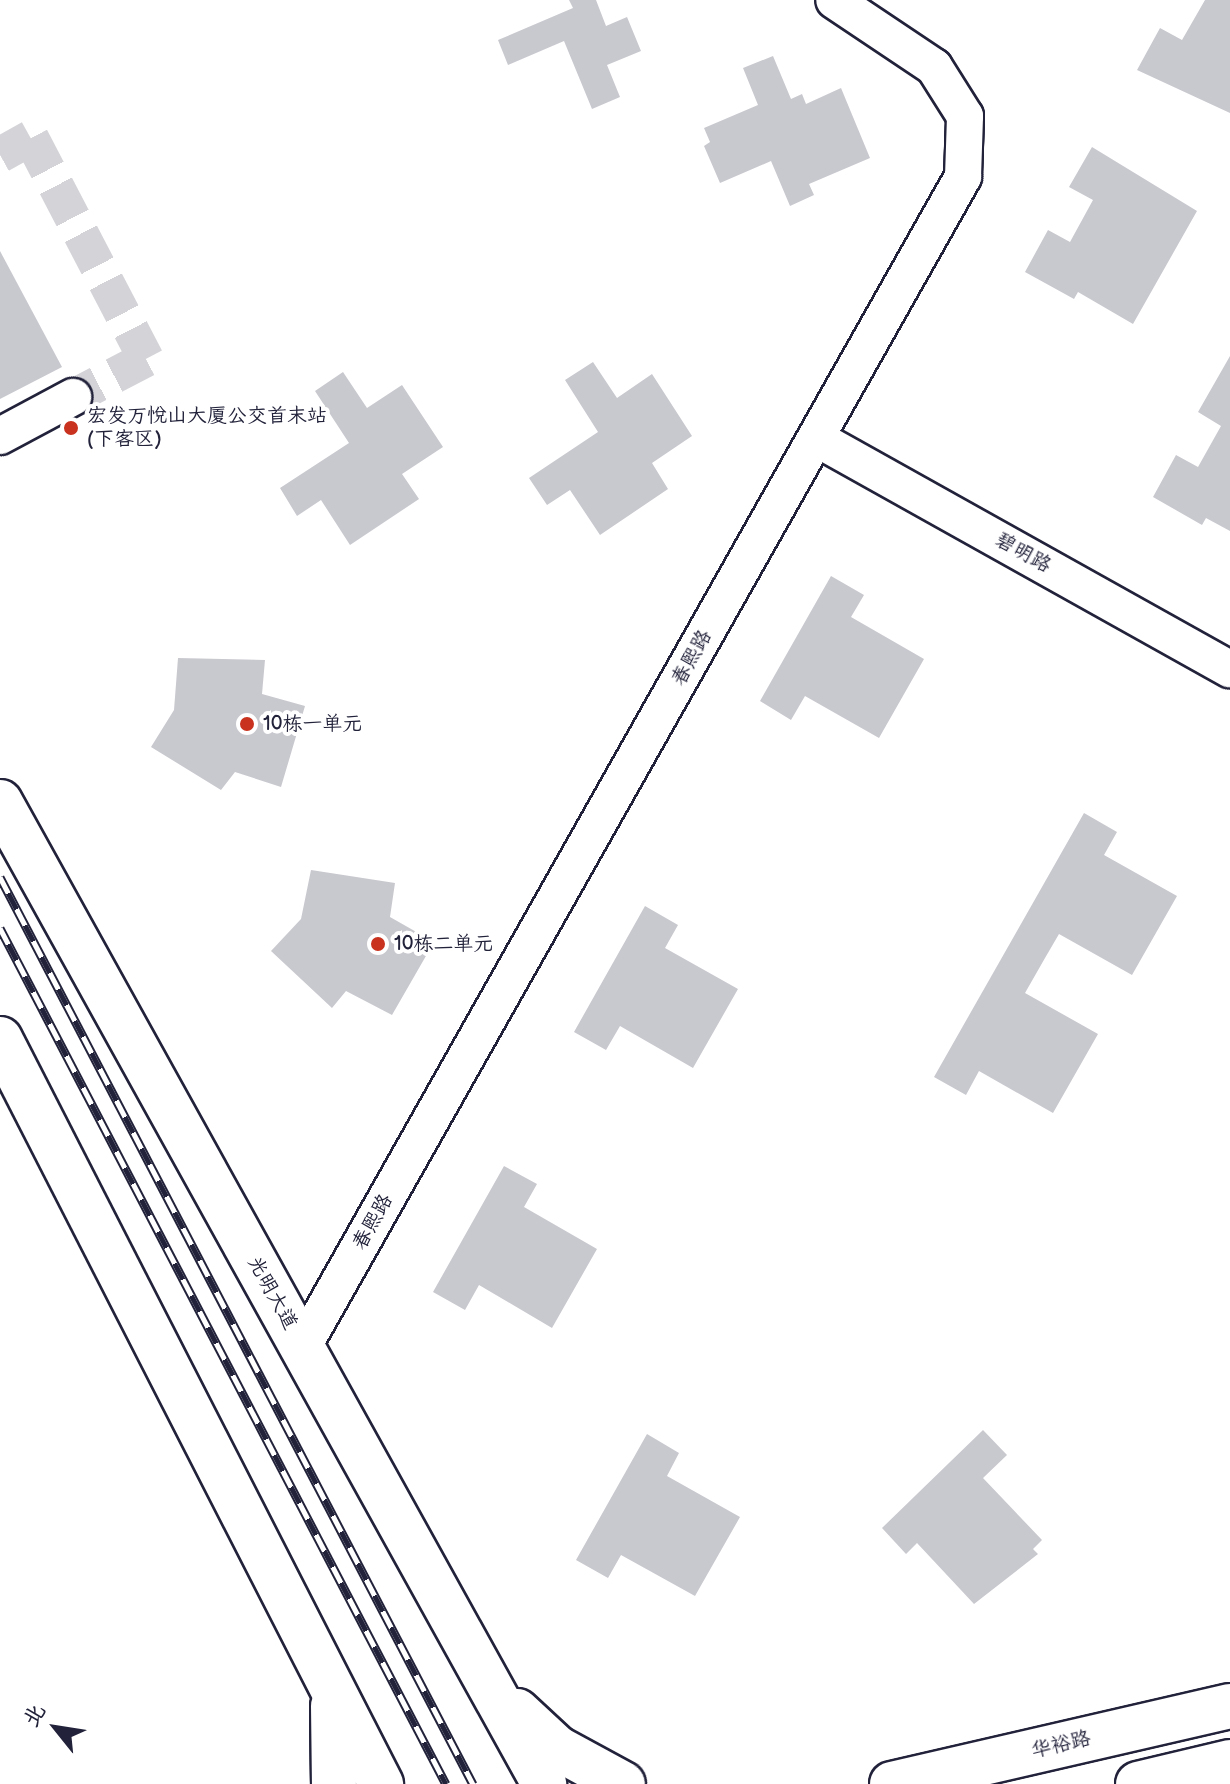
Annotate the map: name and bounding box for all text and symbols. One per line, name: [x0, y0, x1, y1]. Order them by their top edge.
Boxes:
place label: 宏发万悦山大厦公交首末站 (下客区): [87, 404, 327, 451]
marker: 宏发万悦山大厦公交首末站 (下客区): [62, 419, 80, 437]
street label: 碧明路: [991, 528, 1055, 578]
street label: 春熙路: [667, 626, 717, 690]
place label: 10栋一单元: [263, 712, 362, 736]
marker: 10栋一单元: [238, 715, 256, 733]
place label: 10栋二单元: [394, 932, 493, 956]
marker: 10栋二单元: [369, 935, 387, 953]
street label: 春熙路: [348, 1190, 398, 1254]
street label: 光明大道: [242, 1252, 302, 1334]
north arrow: [16, 1688, 96, 1768]
text: 北: [18, 1699, 52, 1732]
street label: 华裕路: [1029, 1727, 1093, 1763]

